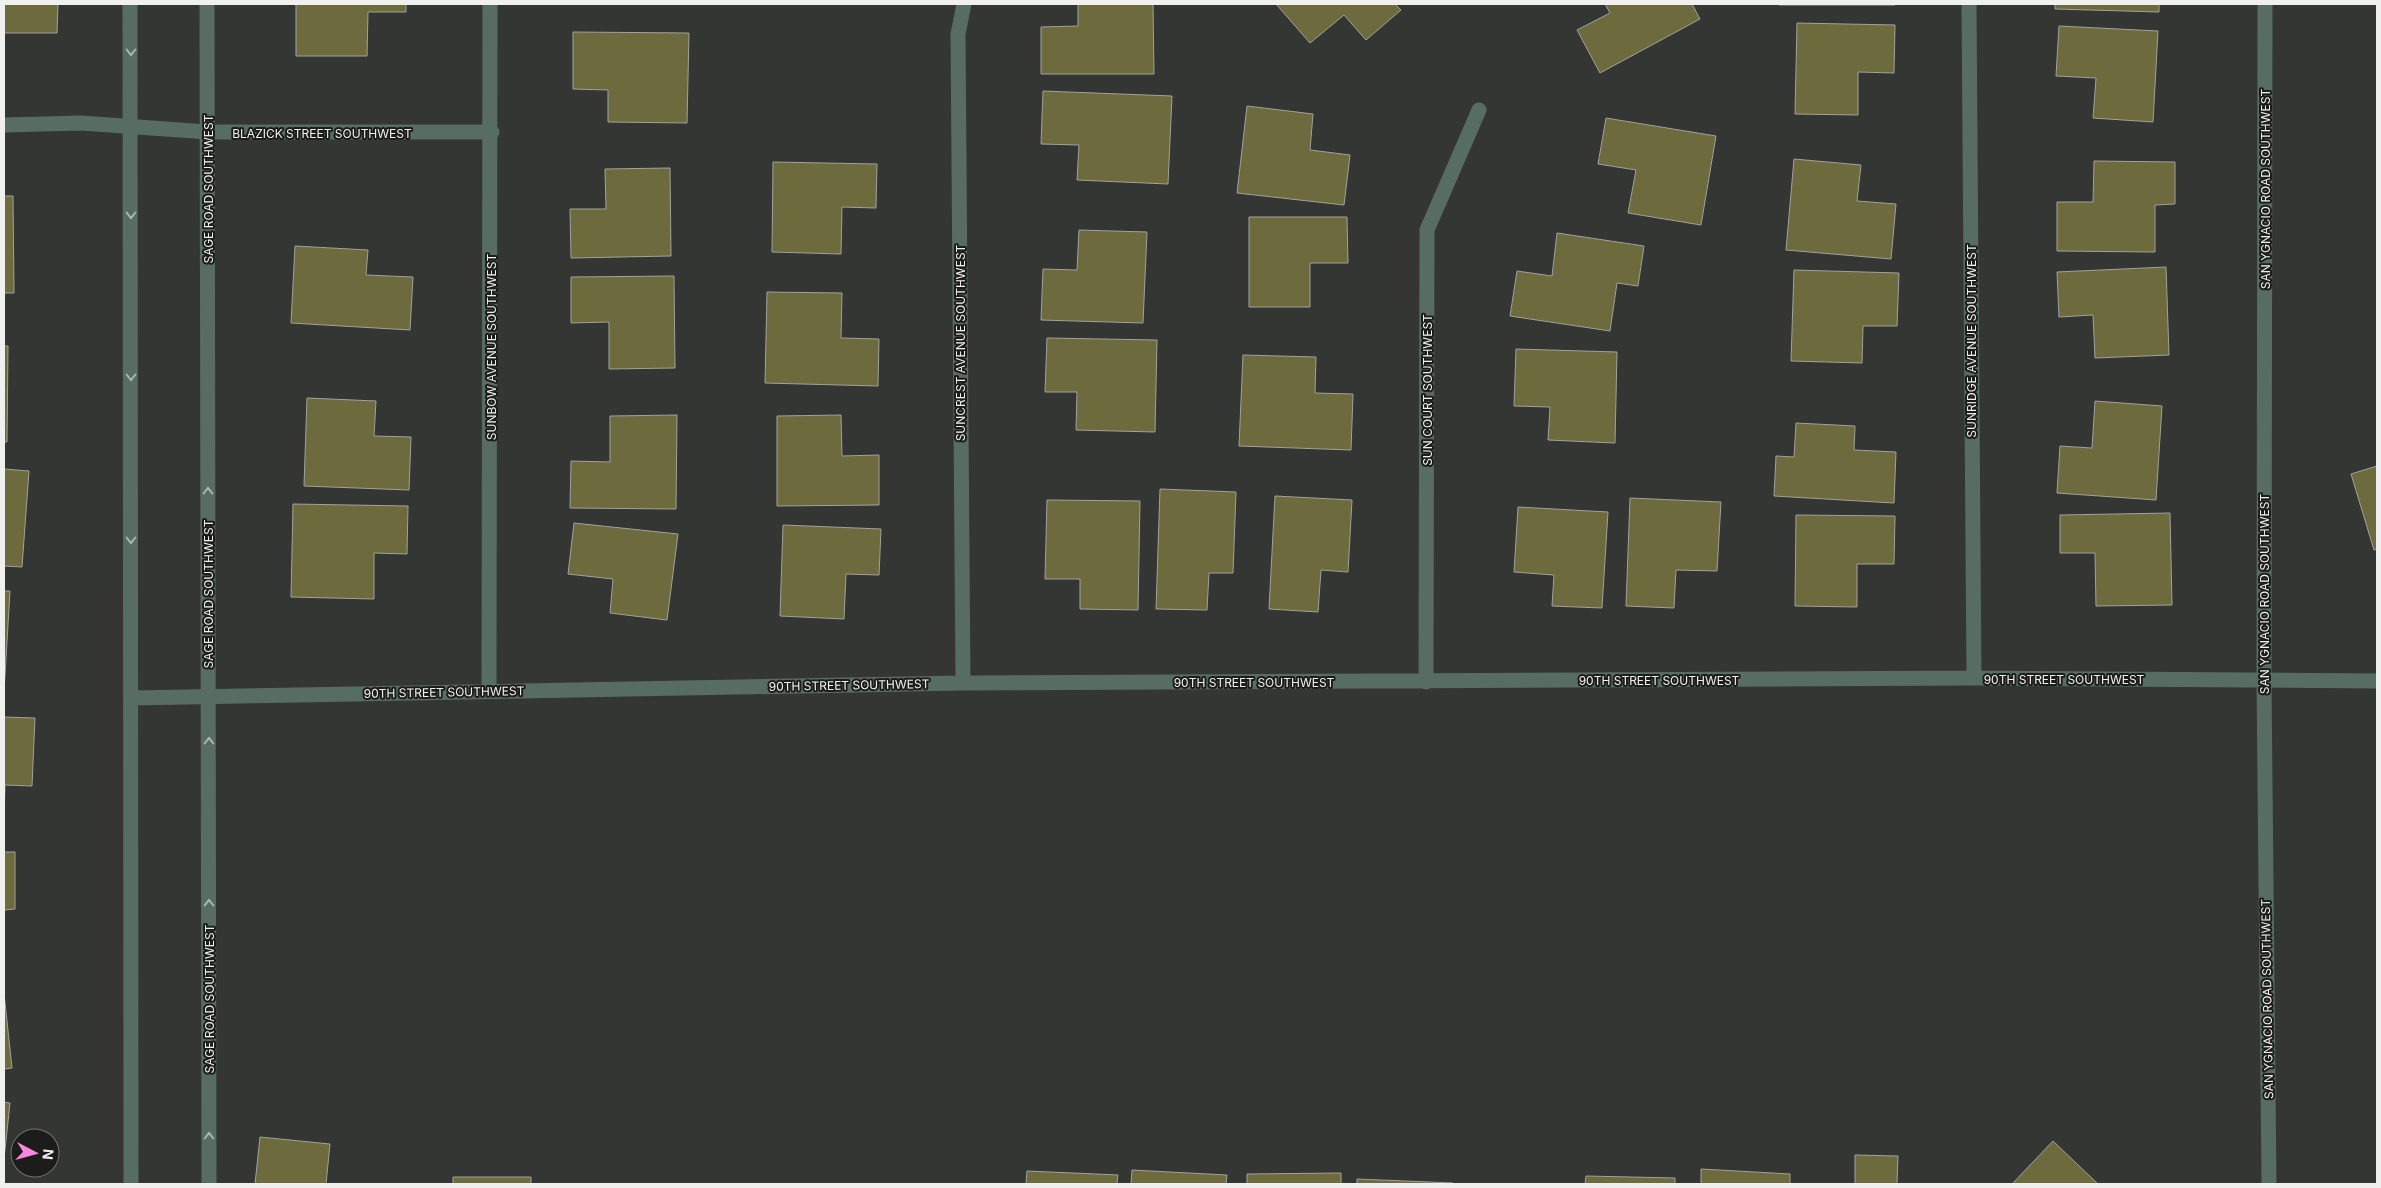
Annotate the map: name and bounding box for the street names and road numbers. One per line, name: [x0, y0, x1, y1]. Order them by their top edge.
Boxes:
street label: SAN YGNACIO ROAD SOUTHWEST: [2258, 89, 2273, 289]
street label: SAGE ROAD SOUTHWEST: [201, 114, 216, 263]
street label: BLAZICK STREET SOUTHWEST: [232, 126, 412, 141]
street label: SUNCREST AVENUE SOUTHWEST: [953, 244, 968, 441]
street label: SUNRIDGE AVENUE SOUTHWEST: [1964, 244, 1979, 438]
street label: SUNBOW AVENUE SOUTHWEST: [484, 254, 499, 440]
street label: SUN COURT SOUTHWEST: [1420, 314, 1435, 466]
street label: SAN YGNACIO ROAD SOUTHWEST: [2257, 494, 2272, 694]
street label: SAGE ROAD SOUTHWEST: [201, 519, 216, 668]
street label: 90TH STREET SOUTHWEST: [1984, 672, 2145, 687]
street label: 90TH STREET SOUTHWEST: [1579, 673, 1740, 688]
street label: 90TH STREET SOUTHWEST: [1174, 675, 1335, 690]
street label: 90TH STREET SOUTHWEST: [769, 676, 930, 694]
street label: 90TH STREET SOUTHWEST: [364, 683, 525, 701]
street label: SAN YGNACIO ROAD SOUTHWEST: [2258, 898, 2276, 1099]
street label: SAGE ROAD SOUTHWEST: [202, 924, 217, 1073]

